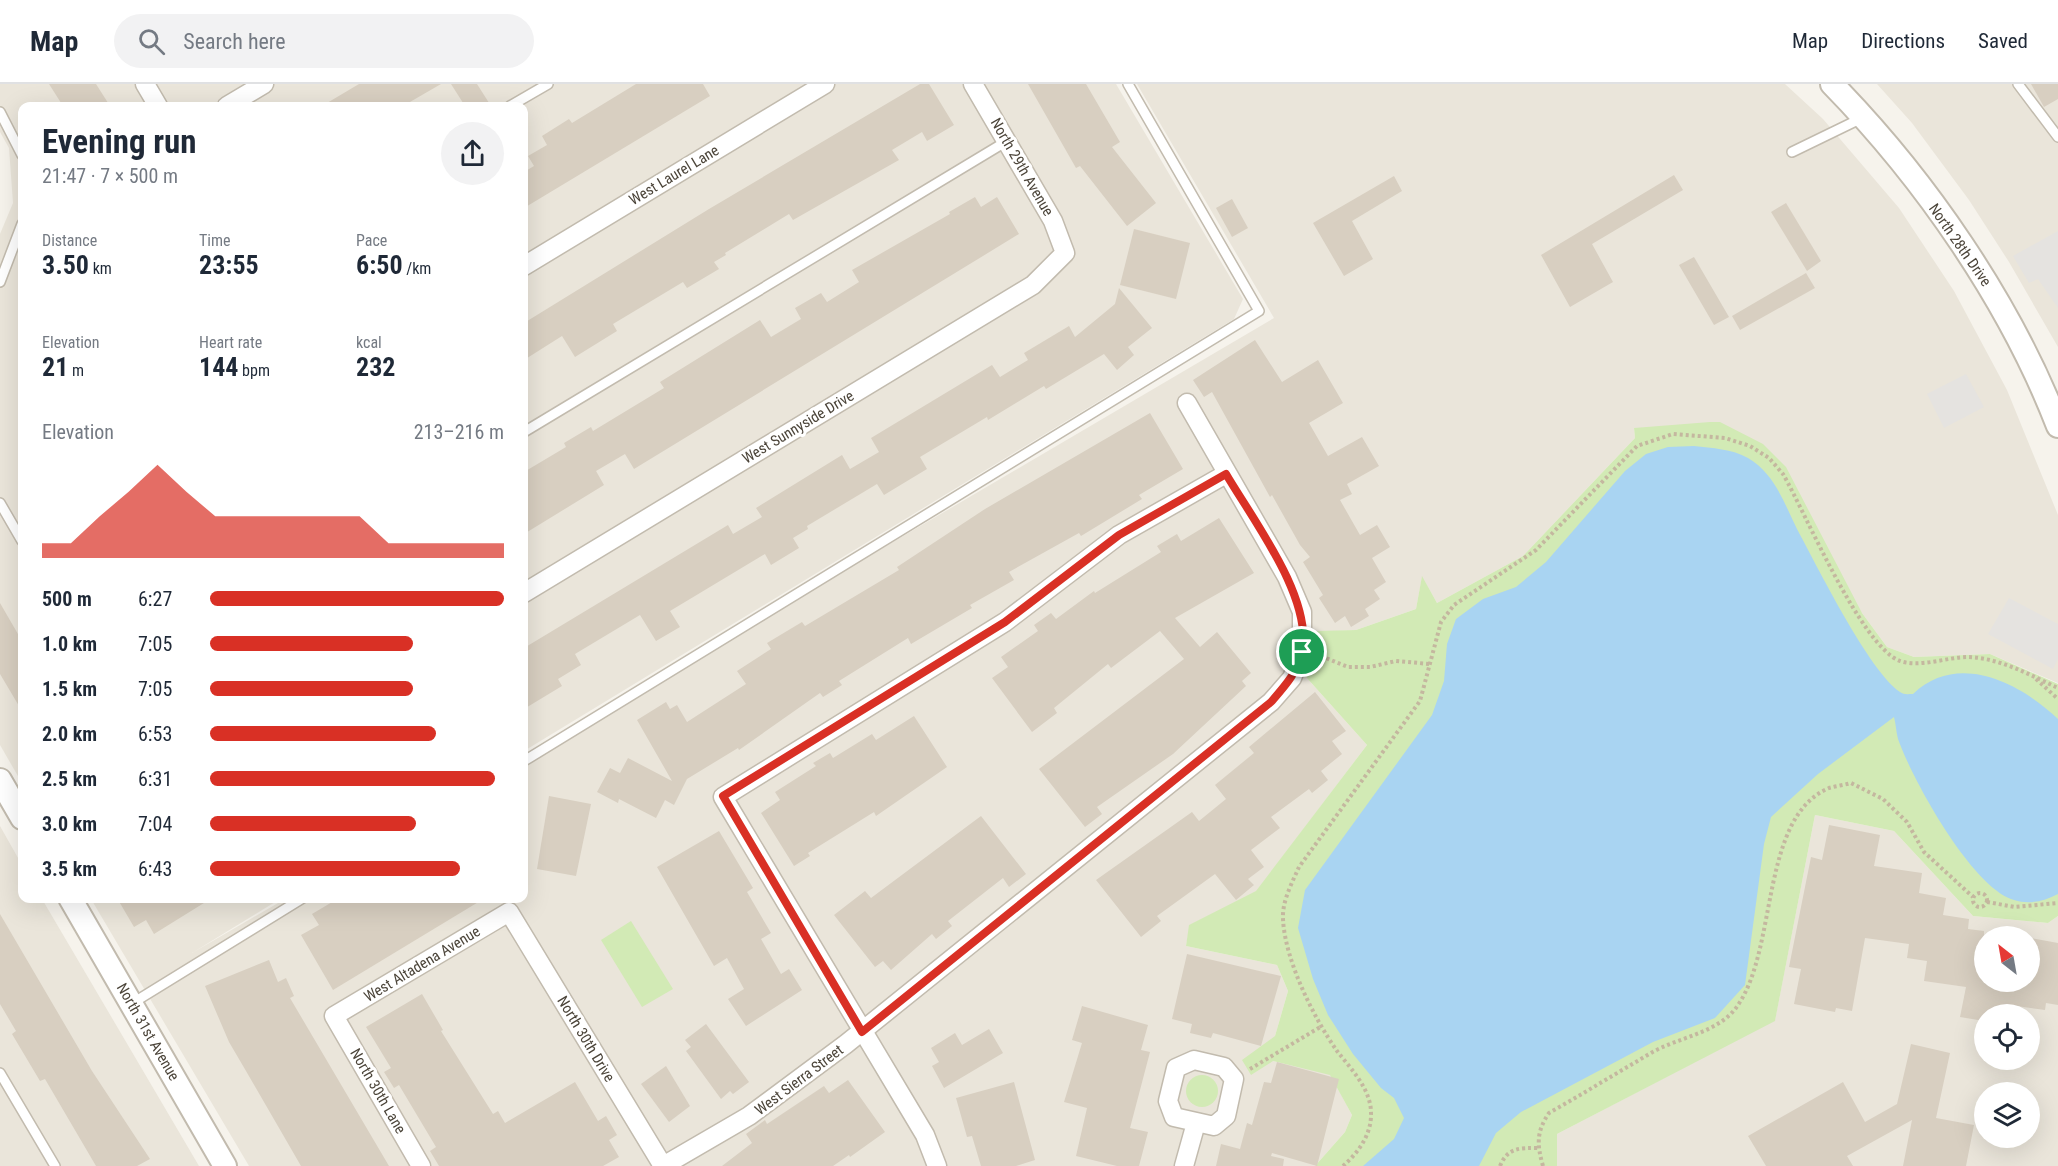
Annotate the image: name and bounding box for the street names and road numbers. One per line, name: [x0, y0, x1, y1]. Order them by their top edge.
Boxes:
street label: North 29th Avenue: [987, 115, 1057, 219]
street label: West Laurel Lane: [626, 141, 722, 209]
street label: North 28th Drive: [1925, 200, 1995, 290]
street label: West Sunnyside Drive: [739, 387, 857, 467]
street label: West Altadena Avenue: [361, 922, 483, 1006]
street label: North 31st Avenue: [113, 980, 183, 1084]
street label: North 30th Drive: [553, 993, 619, 1085]
street label: West Sierra Street: [751, 1041, 847, 1119]
street label: North 30th Lane: [346, 1045, 410, 1137]

